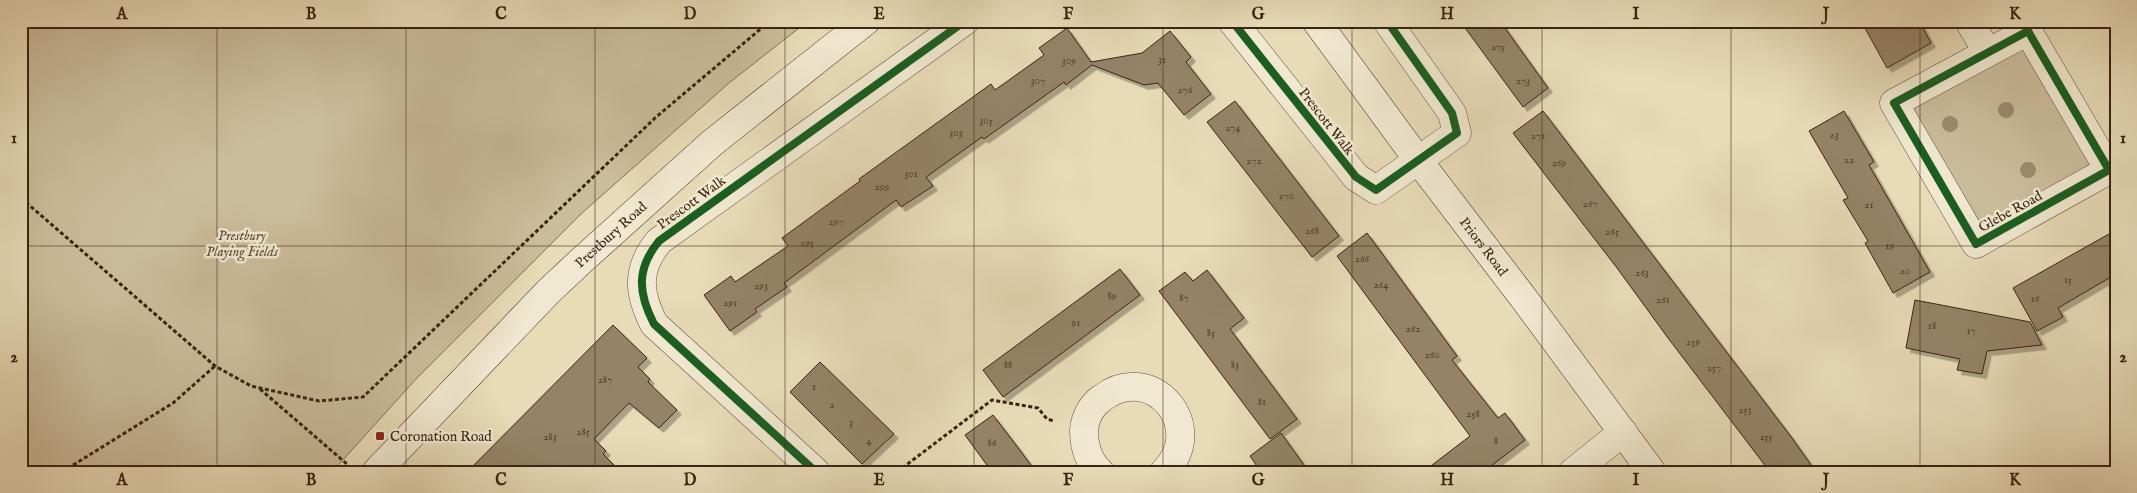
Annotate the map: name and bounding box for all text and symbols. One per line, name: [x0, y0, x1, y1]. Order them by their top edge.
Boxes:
text: A: [116, 5, 129, 25]
text: B: [306, 5, 317, 25]
text: C: [495, 5, 507, 25]
text: D: [684, 5, 697, 25]
text: E: [873, 5, 885, 25]
text: F: [1063, 5, 1074, 25]
text: G: [1252, 5, 1265, 25]
text: H: [1440, 5, 1454, 25]
text: I: [1633, 5, 1640, 25]
text: J: [1821, 5, 1830, 25]
text: K: [2009, 5, 2022, 25]
house number: 275: [1491, 40, 1505, 54]
house number: 31: [1158, 53, 1166, 67]
house number: 309: [1062, 54, 1076, 68]
house number: 307: [1031, 74, 1045, 88]
house number: 273: [1516, 74, 1530, 88]
house number: 276: [1178, 83, 1193, 97]
street label: Prescott Walk: [1294, 84, 1358, 159]
house number: 305: [979, 114, 993, 128]
house number: 274: [1225, 121, 1241, 135]
house number: 303: [949, 126, 963, 140]
house number: 23: [1829, 128, 1839, 142]
text: 1: [11, 129, 17, 149]
house number: 271: [1531, 129, 1545, 143]
text: 1: [2120, 129, 2126, 149]
house number: 22: [1844, 153, 1854, 167]
house number: 272: [1246, 154, 1262, 168]
house number: 269: [1552, 156, 1566, 170]
house number: 301: [904, 167, 918, 181]
street label: Prescott Walk: [654, 172, 730, 234]
house number: 299: [875, 180, 890, 194]
street label: Glebe Road: [1976, 187, 2046, 237]
house number: 270: [1278, 189, 1294, 203]
house number: 267: [1583, 197, 1597, 211]
street label: Prestbury Road: [571, 198, 651, 272]
house number: 21: [1864, 198, 1874, 212]
street label: Priors Road: [1455, 214, 1512, 280]
house number: 297: [828, 215, 844, 229]
house number: 268: [1305, 224, 1319, 238]
house number: 265: [1605, 225, 1619, 239]
park label: Prestbury Playing Fields: [206, 227, 279, 262]
house number: 295: [800, 236, 814, 250]
house number: 19: [1886, 239, 1895, 253]
house number: 266: [1355, 252, 1370, 266]
house number: 20: [1900, 264, 1910, 278]
house number: 263: [1635, 266, 1649, 280]
house number: 15: [2064, 273, 2072, 287]
house number: 264: [1373, 278, 1389, 292]
house number: 293: [754, 279, 768, 293]
house number: 89: [1107, 289, 1117, 303]
house number: 87: [1179, 291, 1189, 305]
house number: 16: [2031, 292, 2040, 306]
house number: 261: [1656, 293, 1670, 307]
house number: 291: [723, 296, 737, 310]
house number: 91: [1071, 316, 1080, 330]
house number: 18: [1928, 319, 1936, 333]
house number: 262: [1406, 322, 1420, 336]
house number: 17: [1966, 324, 1976, 338]
house number: 85: [1207, 326, 1215, 340]
house number: 259: [1686, 335, 1700, 349]
text: 2: [10, 348, 18, 368]
house number: 260: [1424, 348, 1440, 362]
text: 2: [2119, 348, 2127, 368]
house number: 88: [1004, 358, 1012, 372]
house number: 83: [1231, 358, 1239, 372]
house number: 257: [1707, 361, 1721, 375]
house number: 287: [598, 373, 612, 387]
house number: 1: [812, 380, 816, 394]
house number: 81: [1258, 395, 1266, 409]
house number: 2: [829, 398, 835, 412]
house number: 253: [1738, 403, 1752, 417]
house number: 258: [1466, 407, 1480, 421]
house number: 3: [849, 416, 853, 430]
house number: 285: [576, 425, 590, 439]
place label: Coronation Road: [390, 428, 492, 446]
marker: Coronation Road: [374, 430, 386, 442]
house number: 283: [543, 430, 557, 444]
house number: 255: [1759, 430, 1773, 444]
house number: 4: [866, 434, 872, 448]
house number: 8: [1494, 434, 1498, 448]
house number: 86: [988, 436, 997, 450]
text: A: [116, 471, 129, 491]
text: B: [306, 471, 317, 491]
text: C: [495, 471, 507, 491]
text: D: [684, 471, 697, 491]
text: E: [873, 471, 885, 491]
text: F: [1063, 471, 1074, 491]
text: G: [1252, 471, 1265, 491]
text: H: [1440, 471, 1454, 491]
text: I: [1633, 471, 1640, 491]
text: J: [1821, 471, 1830, 491]
text: K: [2009, 471, 2022, 491]

